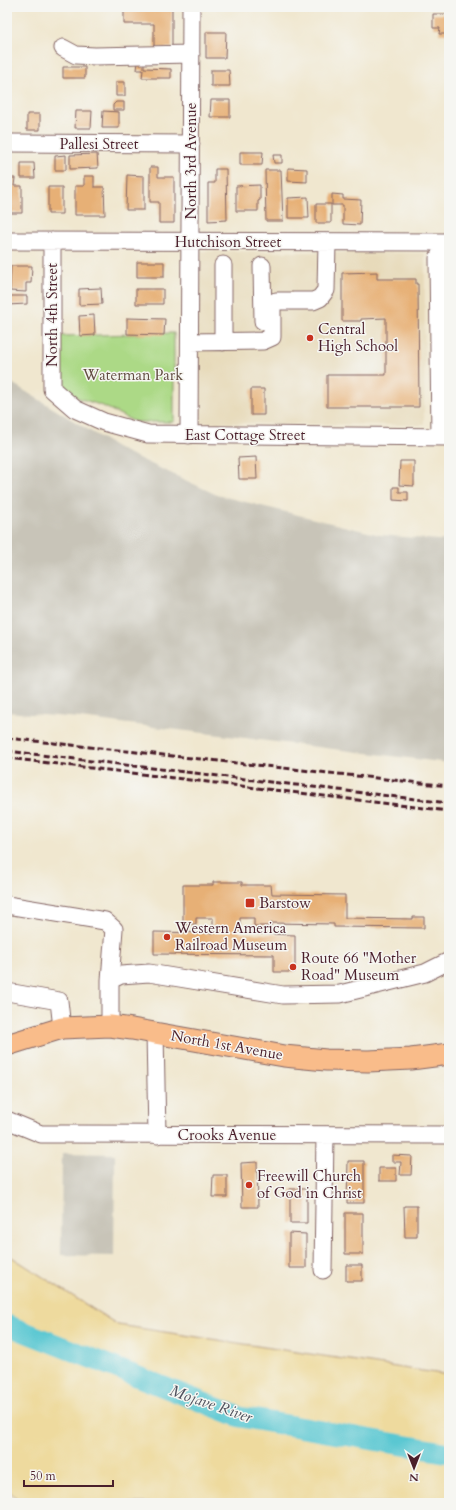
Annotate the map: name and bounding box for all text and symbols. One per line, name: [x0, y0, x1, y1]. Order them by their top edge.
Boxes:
street label: North 3rd Avenue: [181, 102, 201, 220]
street label: Pallesi Street: [59, 134, 139, 154]
street label: Hutchison Street: [175, 232, 282, 252]
street label: North 4th Street: [42, 263, 62, 367]
place label: Central High School: [318, 319, 398, 356]
marker: Central High School: [305, 333, 315, 343]
park label: Waterman Park: [82, 365, 183, 385]
street label: East Cottage Street: [185, 425, 305, 445]
place label: Barstow: [259, 893, 311, 913]
marker: Barstow: [244, 897, 256, 909]
place label: Western America Railroad Museum: [174, 918, 287, 955]
marker: Western America Railroad Museum: [162, 932, 172, 942]
place label: Route 66 "Mother Road" Museum: [301, 948, 417, 985]
marker: Route 66 "Mother Road" Museum: [288, 962, 298, 972]
street label: North 1st Avenue: [169, 1025, 285, 1065]
street label: Crooks Avenue: [178, 1125, 277, 1145]
place label: Freewill Church of God in Christ: [257, 1166, 362, 1203]
marker: Freewill Church of God in Christ: [244, 1180, 254, 1190]
water label: Mojave River: [167, 1380, 256, 1429]
north arrow: [394, 1448, 434, 1488]
scale bar: [24, 1462, 113, 1488]
text: 50 m: [30, 1468, 57, 1484]
text: N: [409, 1470, 419, 1485]

